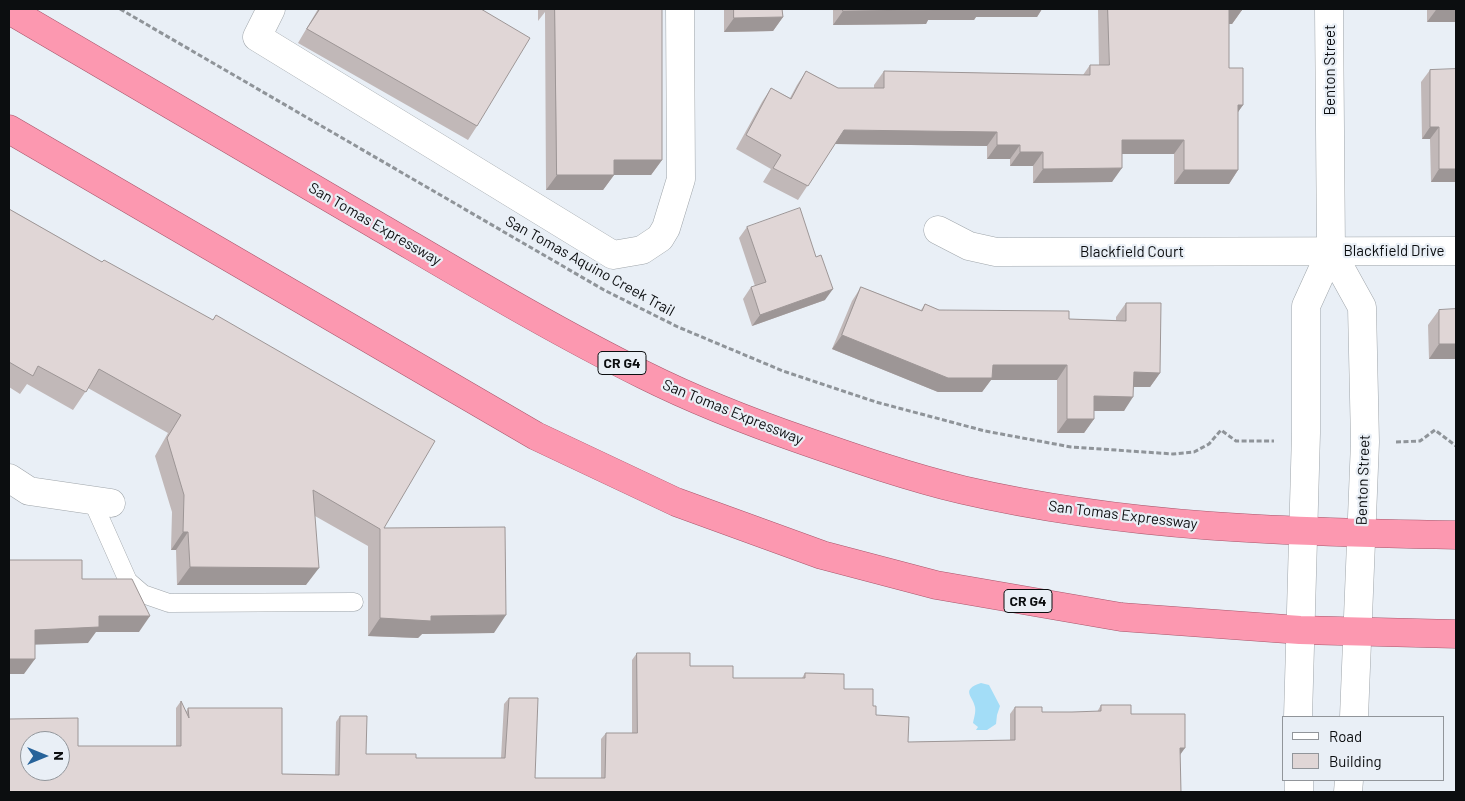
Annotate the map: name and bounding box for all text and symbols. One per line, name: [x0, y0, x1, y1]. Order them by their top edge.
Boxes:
street label: Benton Street: [1321, 25, 1339, 115]
street label: San Tomas Expressway: [306, 179, 444, 269]
street label: San Tomas Aquino Creek Trail: [502, 212, 678, 320]
street label: Blackfield Drive: [1343, 242, 1445, 260]
street label: Blackfield Court: [1080, 243, 1184, 261]
road number: CR G4: [598, 352, 646, 374]
street label: San Tomas Expressway: [660, 376, 806, 448]
street label: Benton Street: [1352, 434, 1374, 526]
street label: San Tomas Expressway: [1047, 497, 1199, 533]
road number: CR G4: [1004, 590, 1052, 612]
legend: [1282, 716, 1445, 781]
text: Road: [1329, 727, 1362, 745]
north arrow: [20, 731, 70, 781]
text: N: [51, 751, 68, 761]
text: Building: [1329, 752, 1382, 770]

